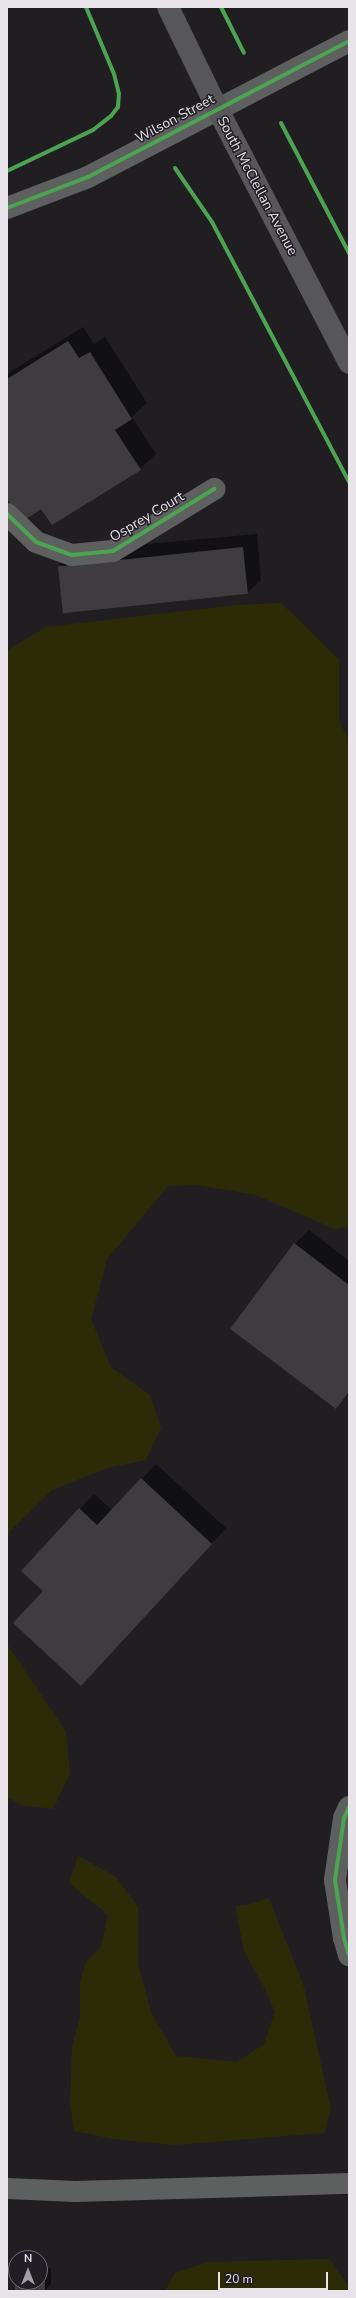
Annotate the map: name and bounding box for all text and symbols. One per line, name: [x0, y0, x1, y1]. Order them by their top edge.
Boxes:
street label: Wilson Street: [133, 91, 217, 147]
street label: South McClellan Avenue: [213, 114, 301, 258]
street label: Osprey Court: [107, 488, 187, 546]
north arrow: [8, 2250, 48, 2290]
text: N: [24, 2251, 32, 2266]
scale bar: [220, 2264, 330, 2290]
text: 20 m: [225, 2271, 253, 2287]

